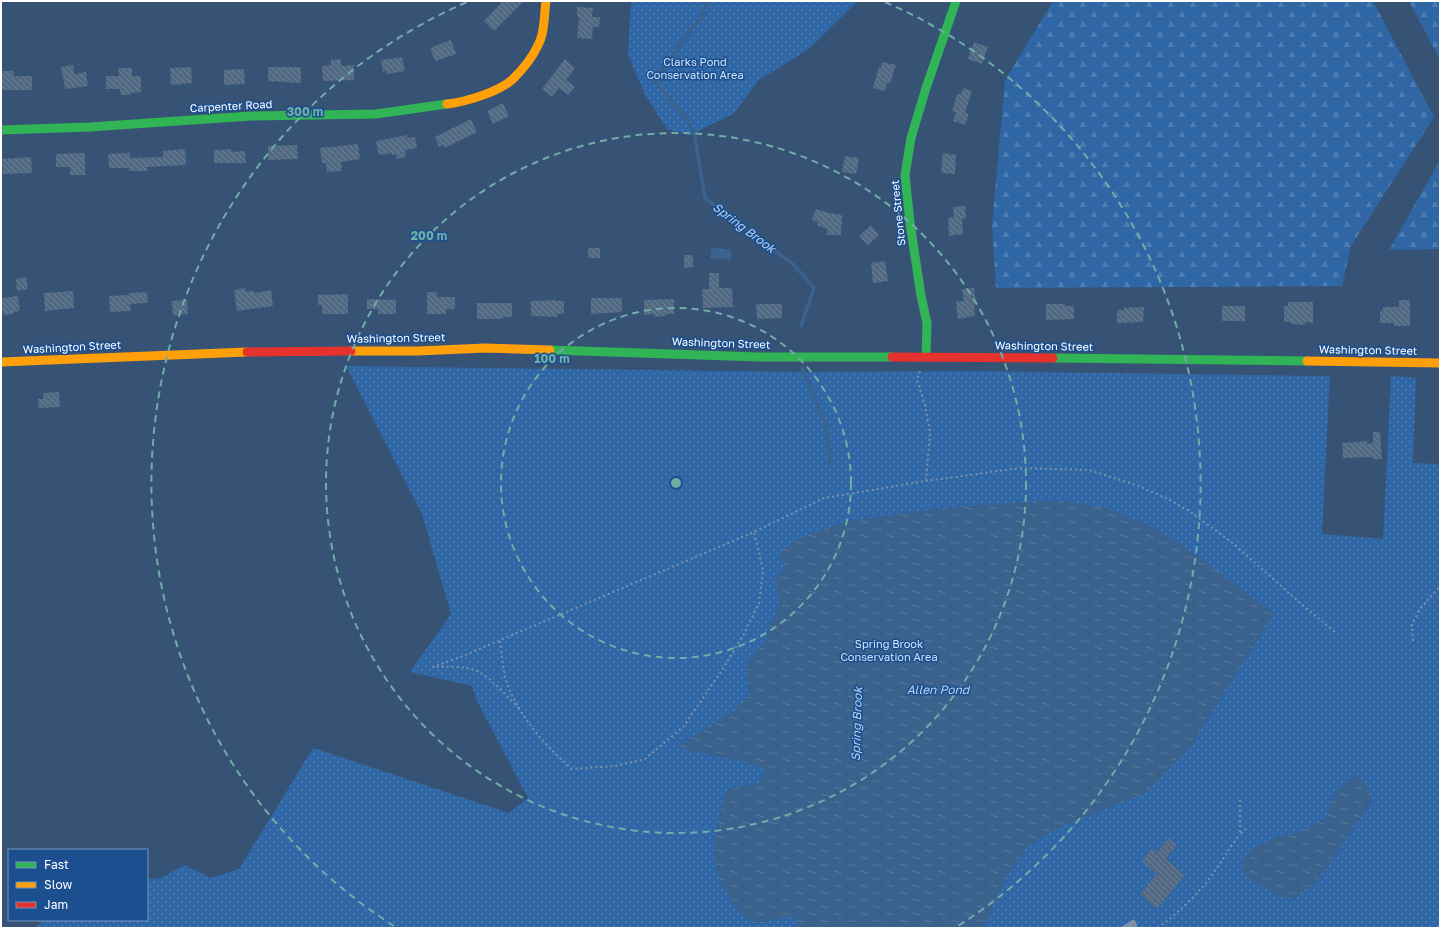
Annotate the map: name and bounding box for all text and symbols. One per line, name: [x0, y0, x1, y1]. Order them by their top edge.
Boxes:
park label: Clarks Pond Conservation Area: [646, 55, 744, 81]
street label: Carpenter Road: [189, 97, 273, 114]
text: 300 m: [287, 104, 323, 119]
street label: Stone Street: [888, 179, 907, 247]
water label: Spring Brook: [710, 199, 780, 257]
text: 200 m: [411, 228, 447, 243]
street label: Washington Street: [347, 330, 445, 345]
street label: Washington Street: [672, 334, 770, 351]
street label: Washington Street: [22, 337, 121, 356]
street label: Washington Street: [995, 338, 1093, 353]
street label: Washington Street: [1319, 342, 1417, 357]
text: 100 m: [534, 351, 570, 366]
centre of rings: [669, 476, 683, 490]
park label: Spring Brook Conservation Area: [840, 637, 938, 663]
water label: Allen Pond: [907, 682, 971, 697]
water label: Spring Brook: [848, 685, 865, 761]
legend: [8, 849, 148, 921]
text: Fast: [44, 857, 69, 872]
text: Slow: [44, 877, 72, 892]
text: Jam: [44, 897, 68, 912]

